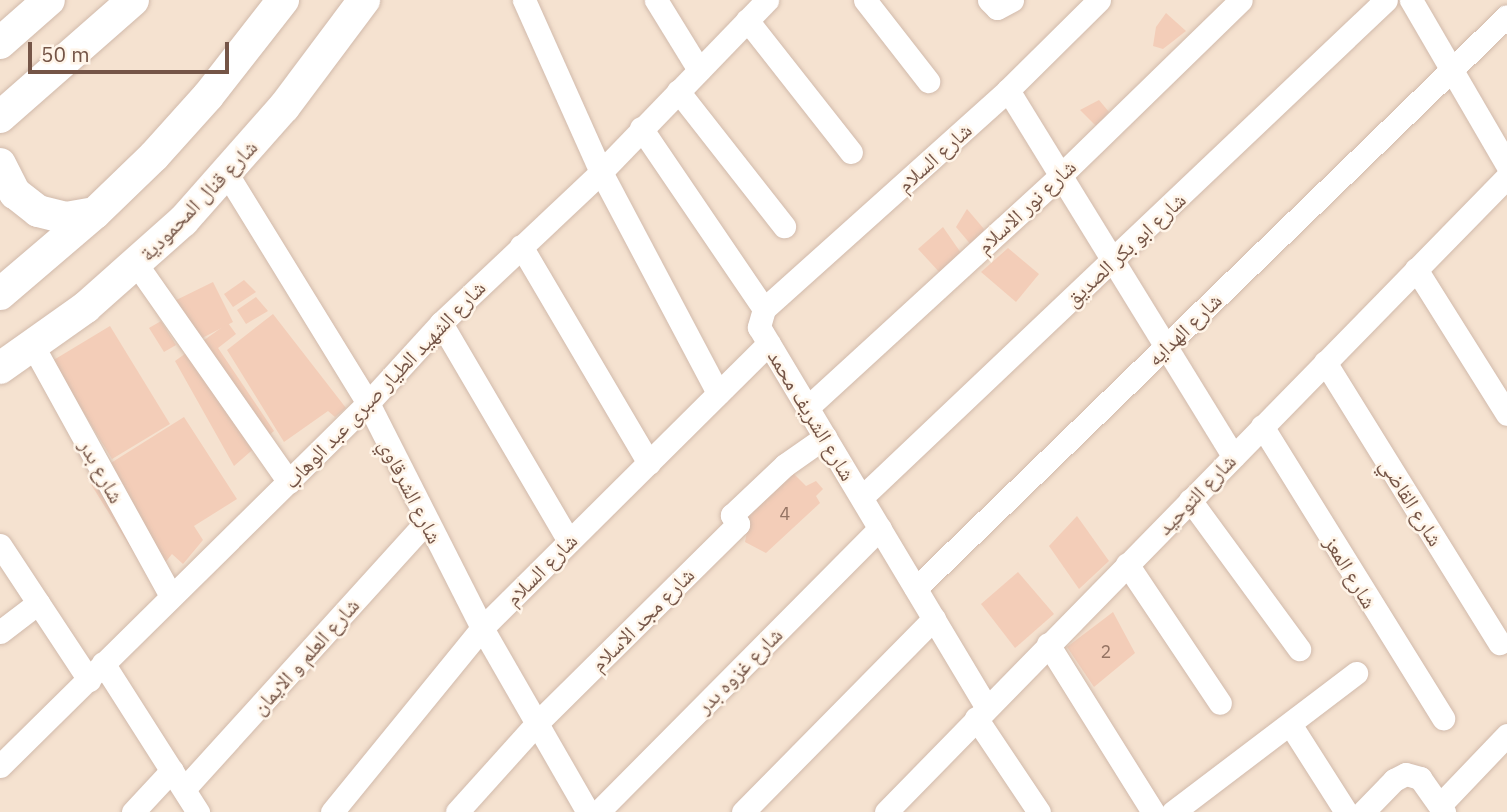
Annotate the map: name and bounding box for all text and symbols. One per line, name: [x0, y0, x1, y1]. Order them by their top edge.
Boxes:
scale bar: [32, 28, 233, 72]
text: 50 m: [41, 40, 90, 68]
street label: شارع السلام: [892, 117, 976, 197]
street label: شارع قنال المحمودية: [134, 134, 262, 266]
street label: شارع نور الاسلام: [971, 154, 1081, 258]
street label: شارع ابو بكر الصديق: [1059, 187, 1191, 311]
street label: شارع الشهيد الطيار صبرى عبد الوهاب: [278, 275, 490, 493]
street label: شارع الهدايه: [1141, 287, 1227, 371]
street label: شارع الشريف محمد: [763, 345, 861, 485]
street label: شارع بدر: [74, 435, 130, 507]
street label: شارع الشرقاوي: [374, 435, 448, 547]
street label: شارع التوحيد: [1151, 448, 1241, 540]
street label: شارع القاضي: [1375, 453, 1449, 551]
house number: 4: [780, 503, 790, 525]
street label: شارع السلام: [500, 528, 582, 610]
street label: شارع المعز: [1320, 531, 1382, 613]
street label: شارع مجد الاسلام: [585, 562, 699, 676]
street label: شارع العلم و الايمان: [246, 592, 364, 720]
street label: شارع غزوه بدر: [691, 622, 787, 718]
house number: 2: [1101, 641, 1111, 663]

